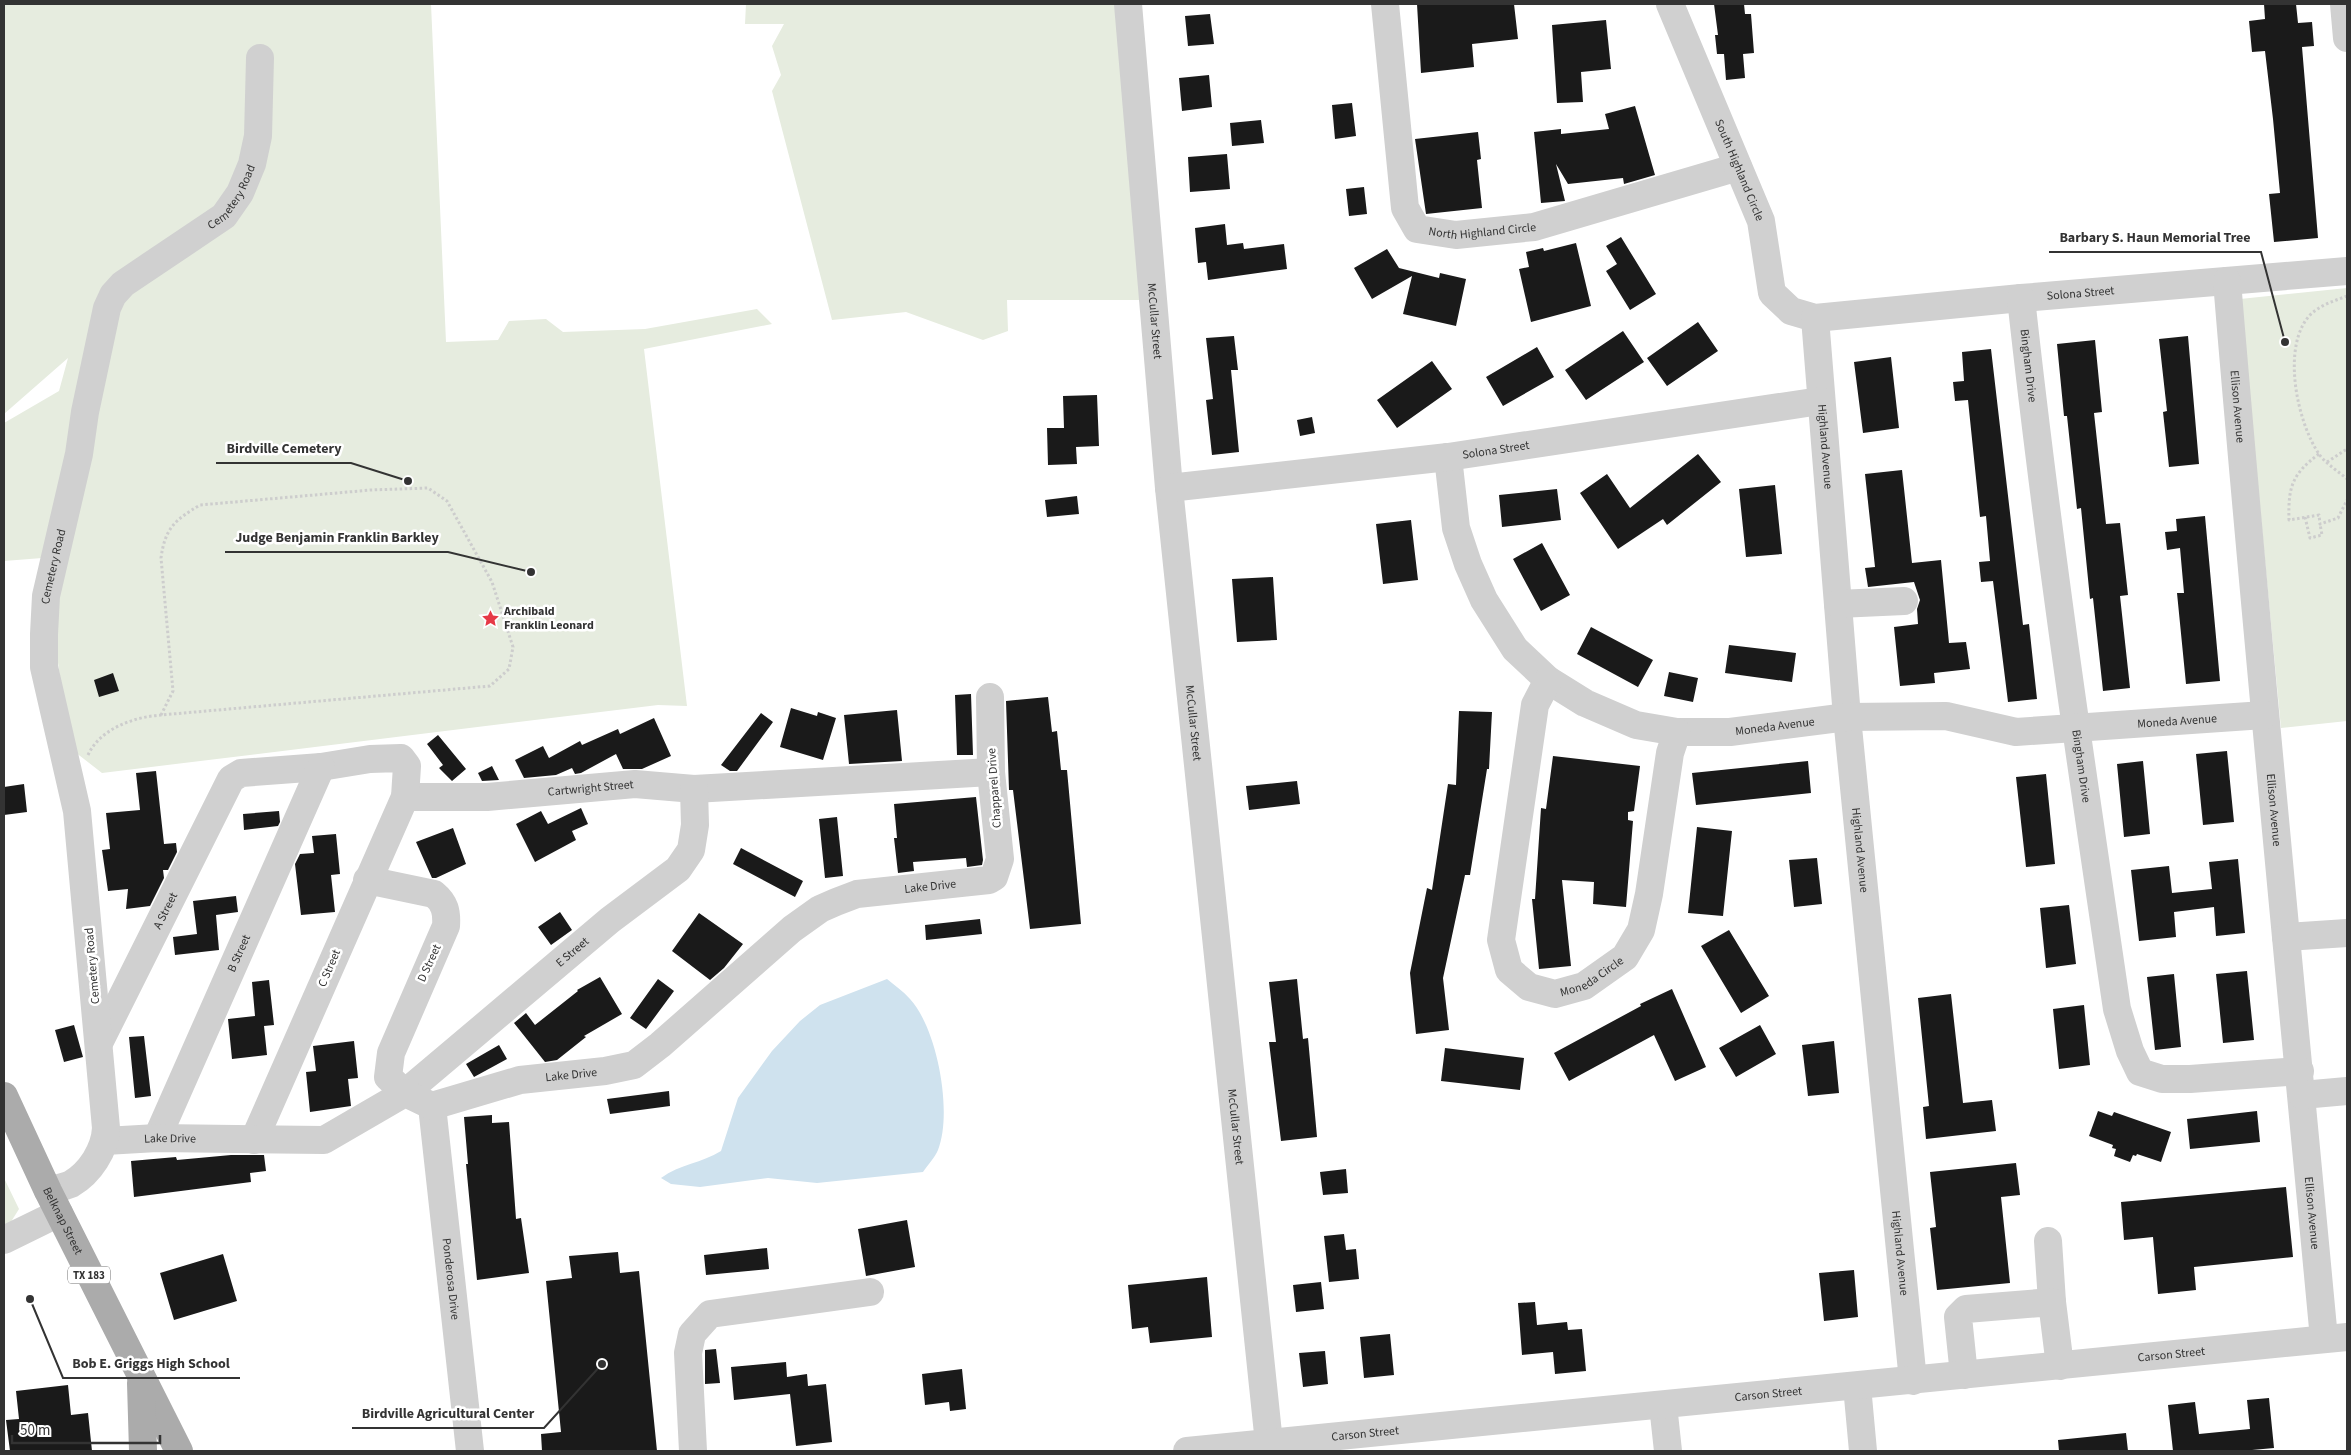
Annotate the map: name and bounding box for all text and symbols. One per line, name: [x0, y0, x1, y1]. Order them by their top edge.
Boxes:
street label: South Highland Circle: [1710, 117, 1768, 224]
street label: Cemetery Road: [204, 162, 260, 234]
street label: North Highland Circle: [1427, 219, 1537, 244]
callout: Barbary S. Haun Memorial Tree: [2049, 223, 2261, 252]
text: Barbary S. Haun Memorial Tree: [2059, 228, 2251, 248]
street label: McCullar Street: [1143, 282, 1166, 360]
street label: Solona Street: [2046, 282, 2115, 305]
street label: Bingham Drive: [2015, 328, 2041, 403]
street label: Ellison Avenue: [2225, 370, 2249, 444]
street label: Highland Avenue: [1813, 403, 1837, 490]
callout: Birdville Cemetery: [216, 434, 351, 463]
street label: Solona Street: [1461, 437, 1531, 464]
text: Birdville Cemetery: [227, 439, 342, 459]
callout: Judge Benjamin Franklin Barkley: [225, 523, 448, 552]
street label: Cemetery Road: [38, 527, 70, 605]
text: Judge Benjamin Franklin Barkley: [235, 528, 439, 548]
place label: Archibald Franklin Leonard: [503, 603, 594, 634]
place icon: Archibald Franklin Leonard: [480, 608, 500, 628]
street label: McCullar Street: [1181, 684, 1206, 762]
street label: Moneda Avenue: [2137, 710, 2218, 733]
street label: Moneda Avenue: [1734, 713, 1816, 740]
street label: Bingham Drive: [2067, 728, 2095, 804]
street label: Chapparel Drive: [983, 747, 1006, 829]
street label: Ellison Avenue: [2262, 773, 2285, 847]
street label: Cartwright Street: [547, 776, 634, 801]
street label: Highland Avenue: [1847, 807, 1872, 893]
street label: Lake Drive: [903, 876, 957, 898]
street label: A Street: [149, 890, 182, 932]
street label: Cemetery Road: [81, 927, 104, 1005]
street label: B Street: [223, 932, 255, 975]
street label: E Street: [552, 933, 593, 971]
street label: D Street: [413, 942, 446, 985]
street label: C Street: [314, 947, 345, 990]
street label: Moneda Circle: [1558, 952, 1627, 1001]
street label: Lake Drive: [545, 1064, 598, 1086]
street label: McCullar Street: [1223, 1088, 1248, 1166]
street label: Lake Drive: [143, 1130, 196, 1148]
street label: Ellison Avenue: [2300, 1176, 2324, 1250]
street label: Belknap Street: [38, 1184, 87, 1258]
street label: Highland Avenue: [1887, 1210, 1912, 1296]
street label: Ponderosa Drive: [438, 1237, 464, 1321]
road number: TX 183: [68, 1266, 110, 1284]
street label: Carson Street: [2137, 1343, 2206, 1367]
callout: Bob E. Griggs High School: [63, 1349, 240, 1378]
text: Bob E. Griggs High School: [72, 1354, 230, 1374]
street label: Carson Street: [1734, 1383, 1803, 1406]
callout: Birdville Agricultural Center: [352, 1399, 544, 1428]
text: Birdville Agricultural Center: [362, 1404, 535, 1424]
scale bar: [12, 1412, 160, 1444]
text: 50 m: [20, 1420, 50, 1441]
street label: Carson Street: [1331, 1422, 1400, 1446]

